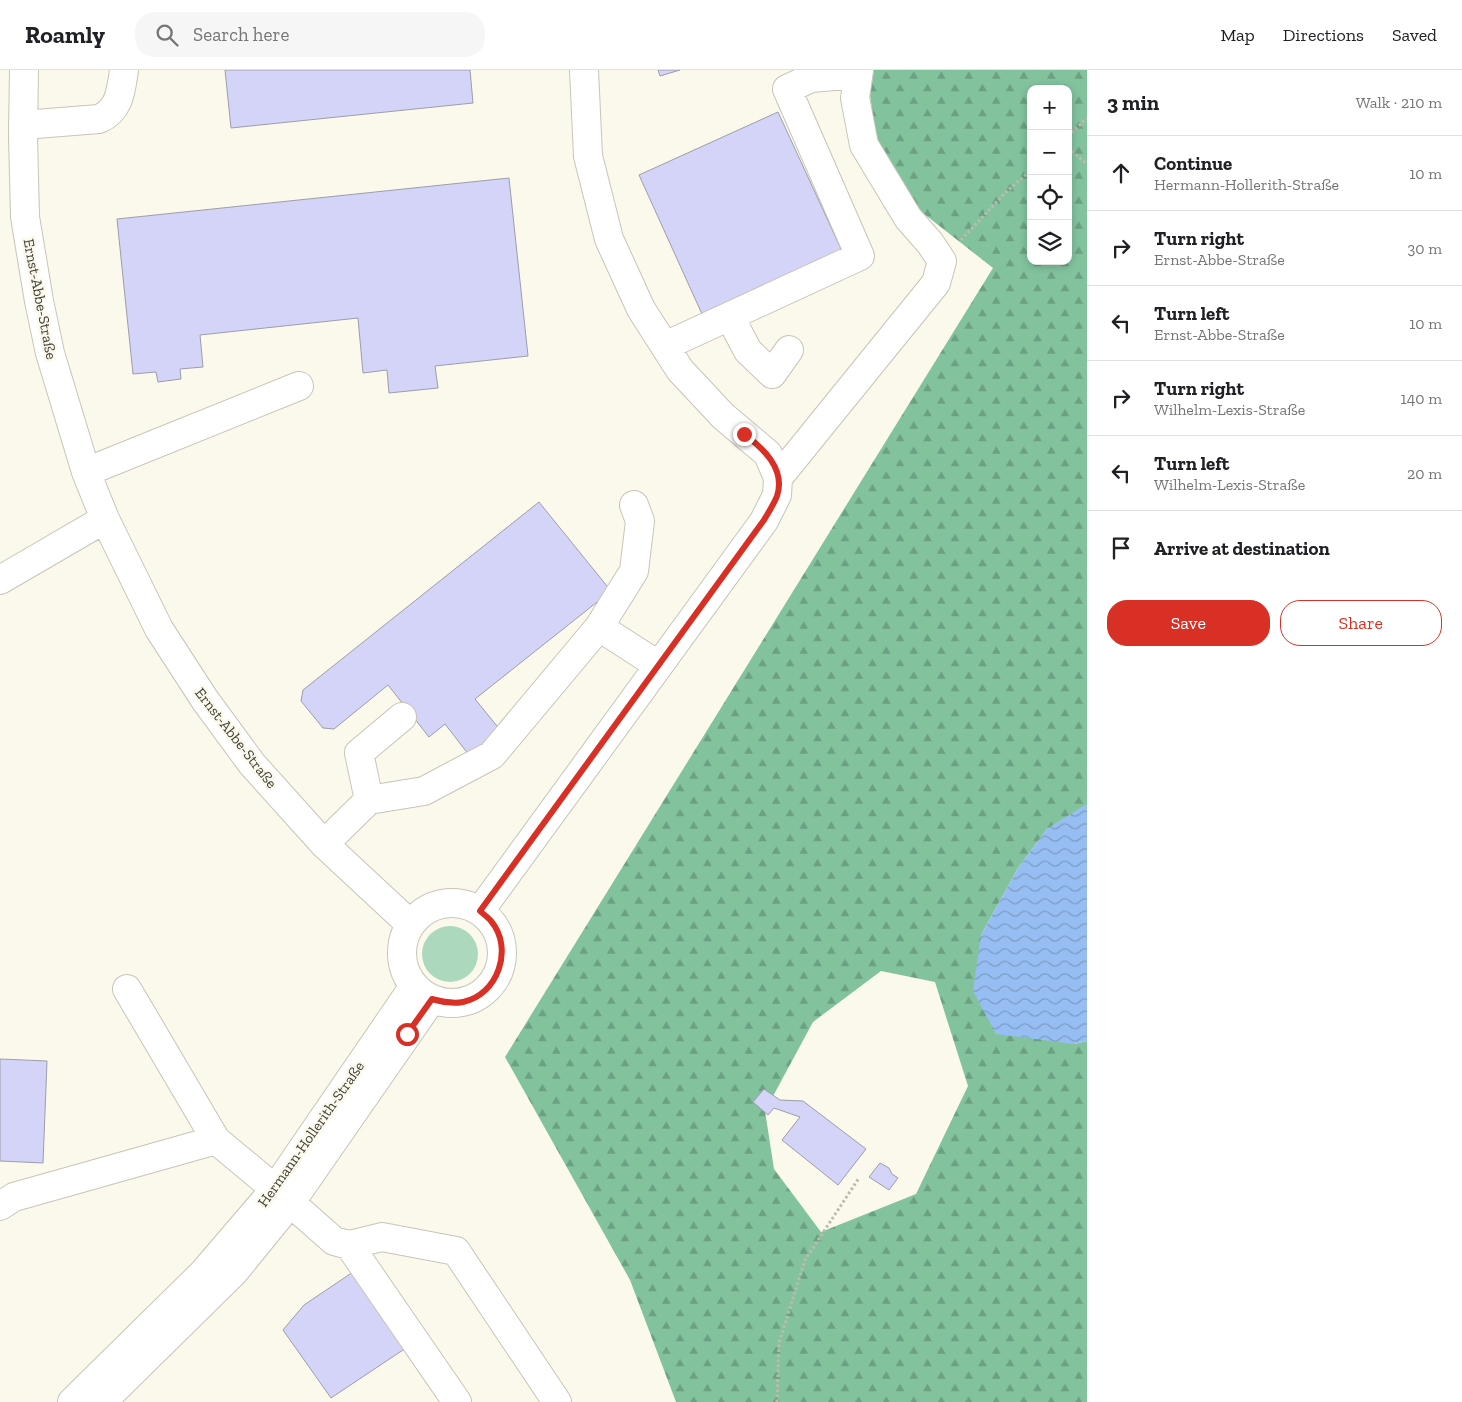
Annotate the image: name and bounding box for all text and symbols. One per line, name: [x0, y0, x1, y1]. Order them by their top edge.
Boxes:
search box: [135, 12, 485, 57]
text: Roamly: [25, 20, 105, 49]
icon: search: [153, 21, 181, 49]
text: Search here: [193, 23, 289, 46]
text: Map: [1220, 24, 1255, 46]
text: Directions: [1283, 24, 1364, 46]
text: Saved: [1392, 24, 1437, 46]
map controls: [1027, 85, 1072, 265]
button: +: [1027, 85, 1072, 130]
text: 3 min: [1107, 90, 1159, 115]
text: Walk · 210 m: [1356, 93, 1442, 112]
button: −: [1027, 130, 1072, 175]
text: Continue: [1154, 152, 1232, 175]
icon: ahead: [1107, 159, 1135, 187]
text: 10 m: [1409, 164, 1442, 183]
button: locate: [1027, 175, 1072, 220]
text: Hermann-Hollerith-Straße: [1154, 175, 1339, 194]
button: layers: [1027, 220, 1072, 265]
text: Turn right: [1154, 227, 1244, 250]
icon: right: [1107, 234, 1135, 262]
street label: Ernst-Abbe-Straße: [19, 237, 61, 361]
text: 30 m: [1408, 239, 1442, 258]
text: Ernst-Abbe-Straße: [1154, 250, 1285, 269]
text: Turn left: [1154, 302, 1229, 325]
icon: left: [1107, 309, 1135, 337]
text: 10 m: [1409, 314, 1442, 333]
text: Ernst-Abbe-Straße: [1154, 325, 1285, 344]
text: Turn right: [1154, 377, 1244, 400]
icon: right: [1107, 384, 1135, 412]
text: 140 m: [1401, 389, 1442, 408]
text: Wilhelm-Lexis-Straße: [1154, 400, 1305, 419]
route end: [733, 423, 756, 446]
text: Turn left: [1154, 452, 1229, 475]
icon: left: [1107, 459, 1135, 487]
text: 20 m: [1407, 464, 1442, 483]
text: Wilhelm-Lexis-Straße: [1154, 475, 1305, 494]
icon: arrive: [1107, 534, 1135, 562]
text: Arrive at destination: [1154, 537, 1330, 560]
button: Save: [1107, 600, 1270, 646]
button: Share: [1280, 600, 1442, 646]
street label: Ernst-Abbe-Straße: [191, 684, 281, 792]
route start: [396, 1023, 419, 1046]
street label: Hermann-Hollerith-Straße: [254, 1058, 368, 1210]

